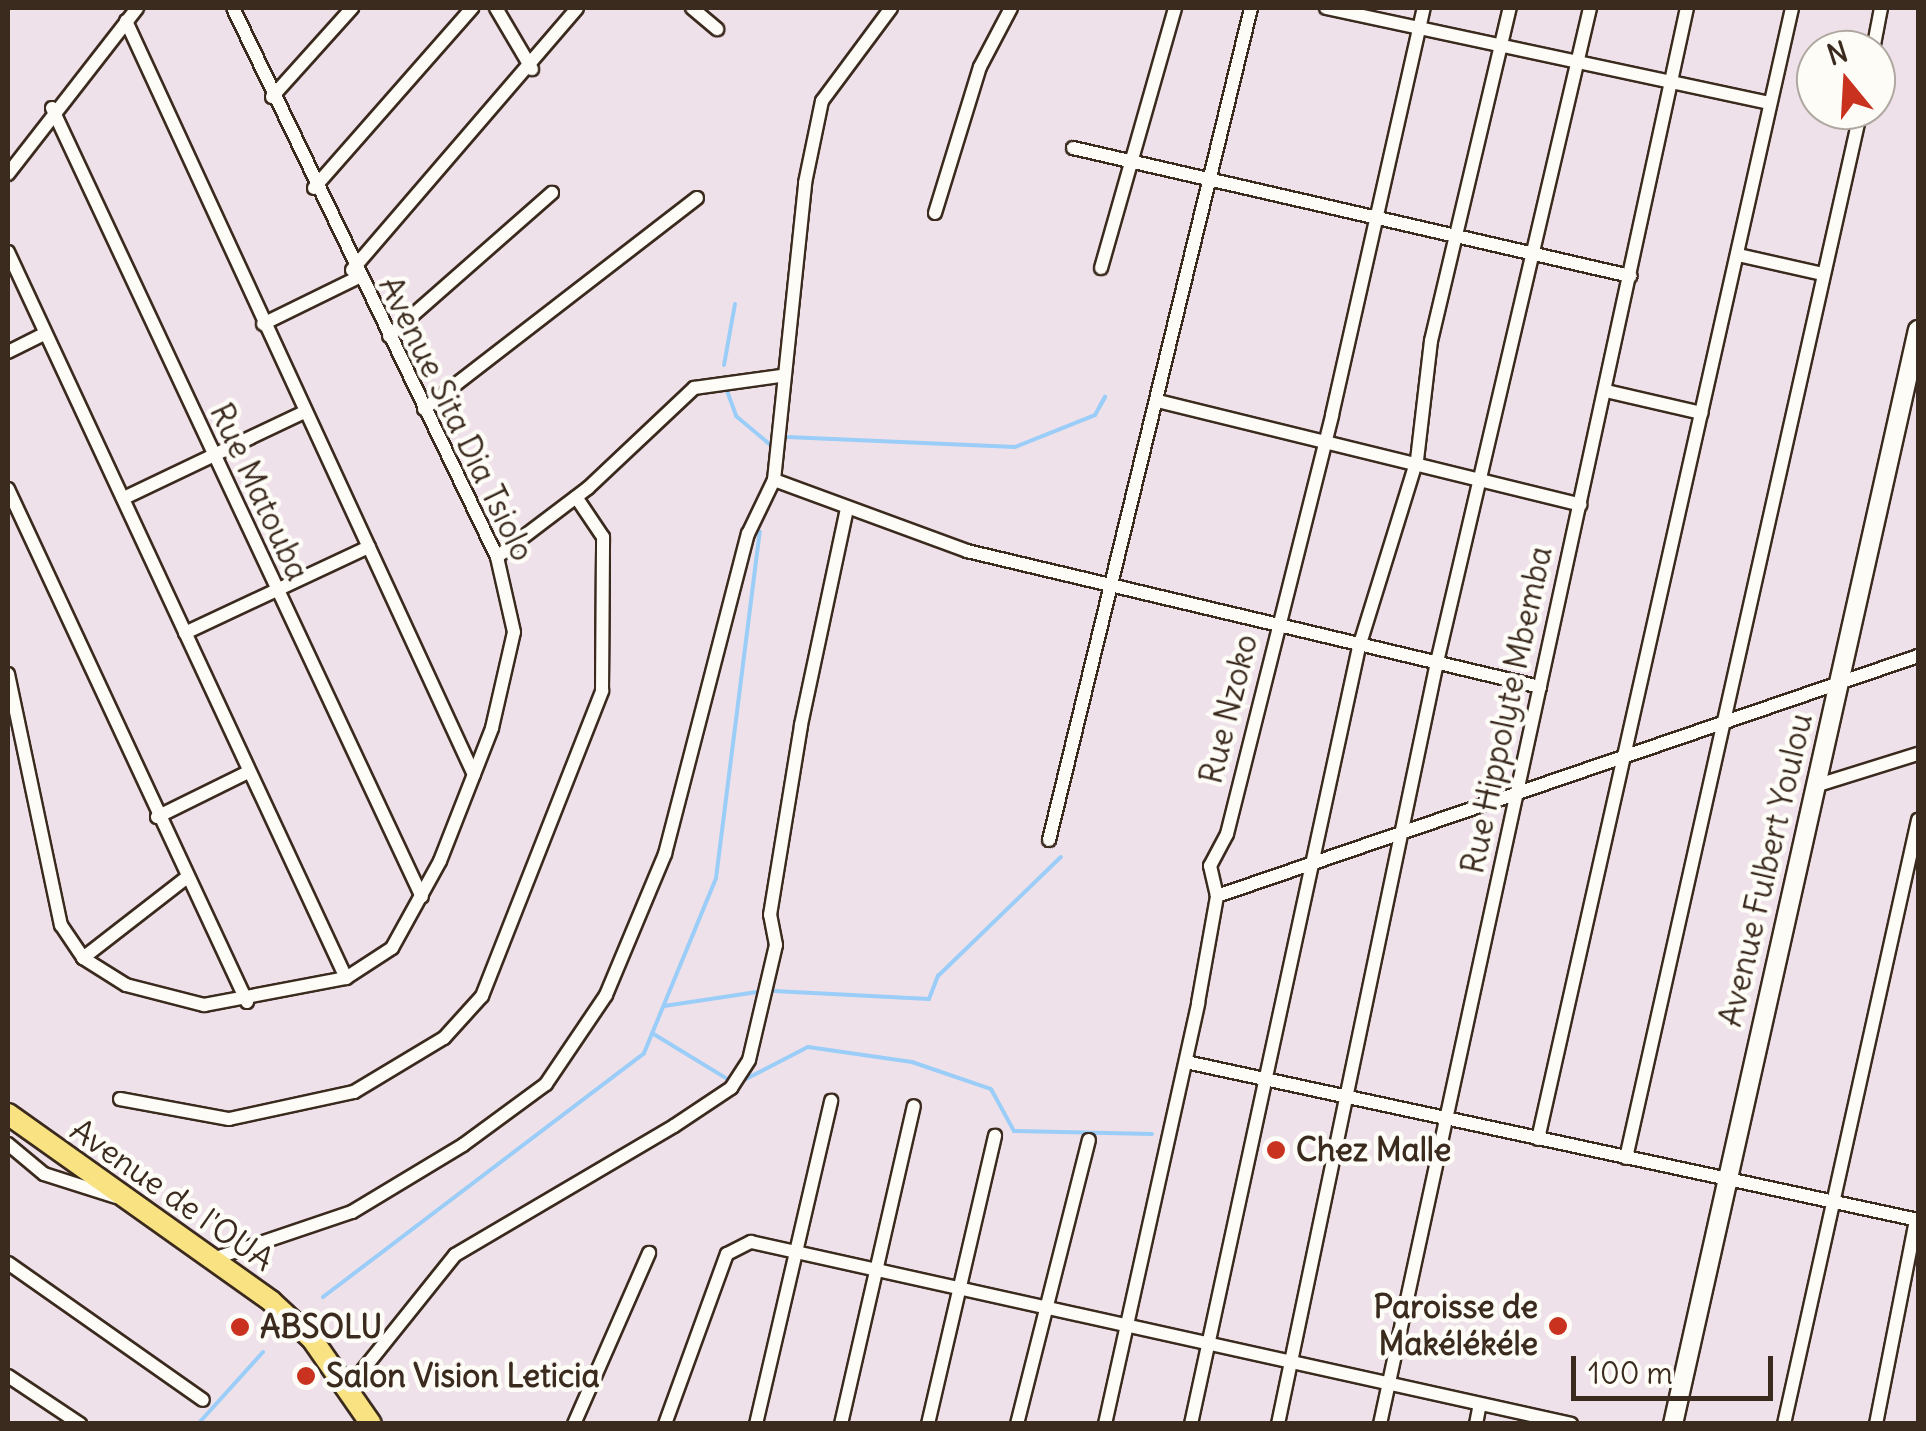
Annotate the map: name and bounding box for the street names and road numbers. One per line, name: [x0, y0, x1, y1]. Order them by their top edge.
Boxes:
street label: Avenue Sita Dia Tsiolo: [370, 271, 542, 567]
street label: Rue Matouba: [201, 397, 317, 587]
street label: Rue Hippolyte Mbemba: [1454, 543, 1560, 877]
street label: Rue Nzoko: [1192, 630, 1266, 788]
street label: Avenue Fulbert Youlou: [1711, 710, 1821, 1030]
street label: Avenue de l'OUA: [63, 1111, 281, 1279]

